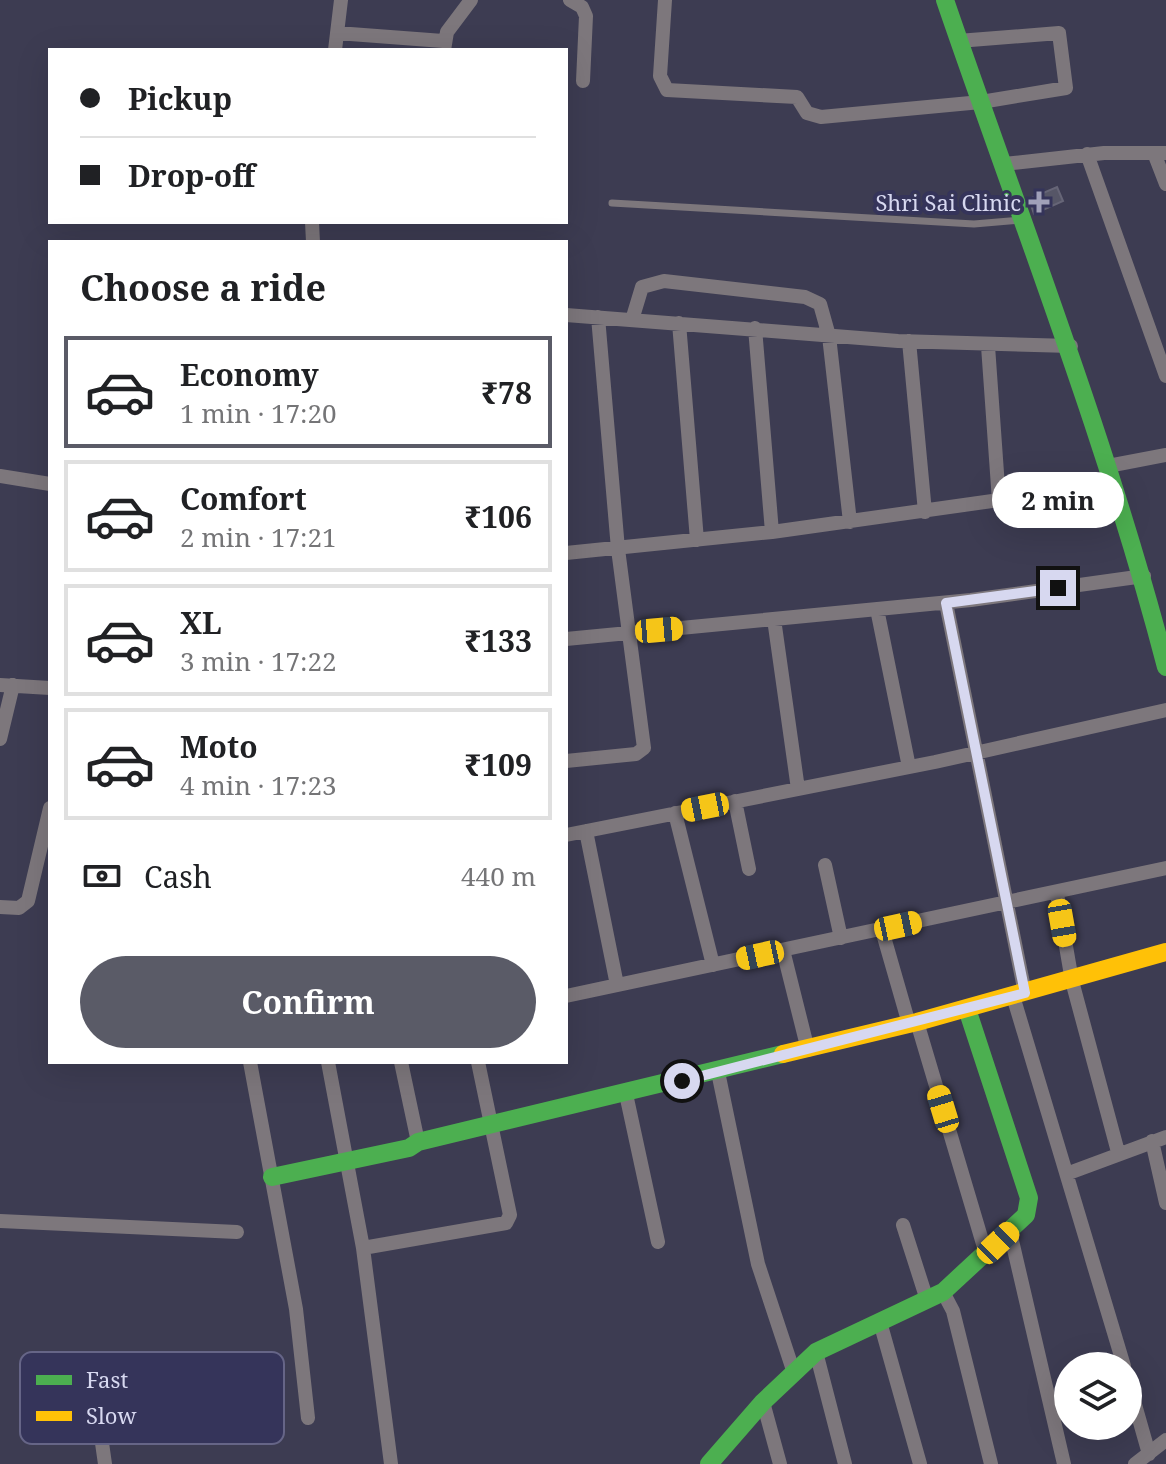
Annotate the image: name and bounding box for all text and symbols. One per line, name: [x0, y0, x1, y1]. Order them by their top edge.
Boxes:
text: Pickup: [128, 78, 232, 119]
text: Drop-off: [128, 155, 255, 196]
place label: Shri Sai Clinic: [875, 187, 1021, 217]
marker: Shri Sai Clinic: [1028, 191, 1050, 213]
text: Choose a ride: [80, 263, 326, 312]
text: Economy: [180, 354, 319, 395]
icon: car: [84, 356, 156, 428]
text: ₹78: [481, 372, 532, 413]
text: 1 min · 17:20: [180, 395, 337, 431]
callout: 2 min: [992, 472, 1124, 528]
text: Comfort: [180, 478, 307, 519]
icon: car: [84, 480, 156, 552]
text: 2 min: [1021, 482, 1095, 518]
text: ₹106: [464, 496, 532, 537]
text: 2 min · 17:21: [180, 519, 337, 555]
route end: [1040, 570, 1076, 606]
text: XL: [180, 602, 222, 643]
icon: car: [84, 604, 156, 676]
car: [634, 616, 684, 644]
text: ₹133: [464, 620, 532, 661]
text: 3 min · 17:22: [180, 643, 337, 679]
text: Moto: [180, 726, 258, 767]
icon: car: [84, 728, 156, 800]
text: ₹109: [464, 744, 532, 785]
text: 4 min · 17:23: [180, 767, 337, 803]
car: [679, 791, 731, 823]
icon: cash: [80, 854, 124, 898]
text: Cash: [144, 856, 212, 897]
text: 440 m: [461, 858, 536, 894]
car: [1046, 897, 1078, 949]
car: [872, 909, 924, 943]
car: [734, 938, 786, 972]
button: Confirm: [80, 956, 536, 1048]
route start: [664, 1063, 700, 1099]
car: [925, 1083, 961, 1135]
car: [972, 1218, 1024, 1268]
legend: [20, 1352, 284, 1444]
map controls: [1054, 1352, 1142, 1440]
button: layers: [1054, 1352, 1142, 1440]
text: Fast: [86, 1364, 128, 1394]
text: Slow: [86, 1400, 136, 1430]

